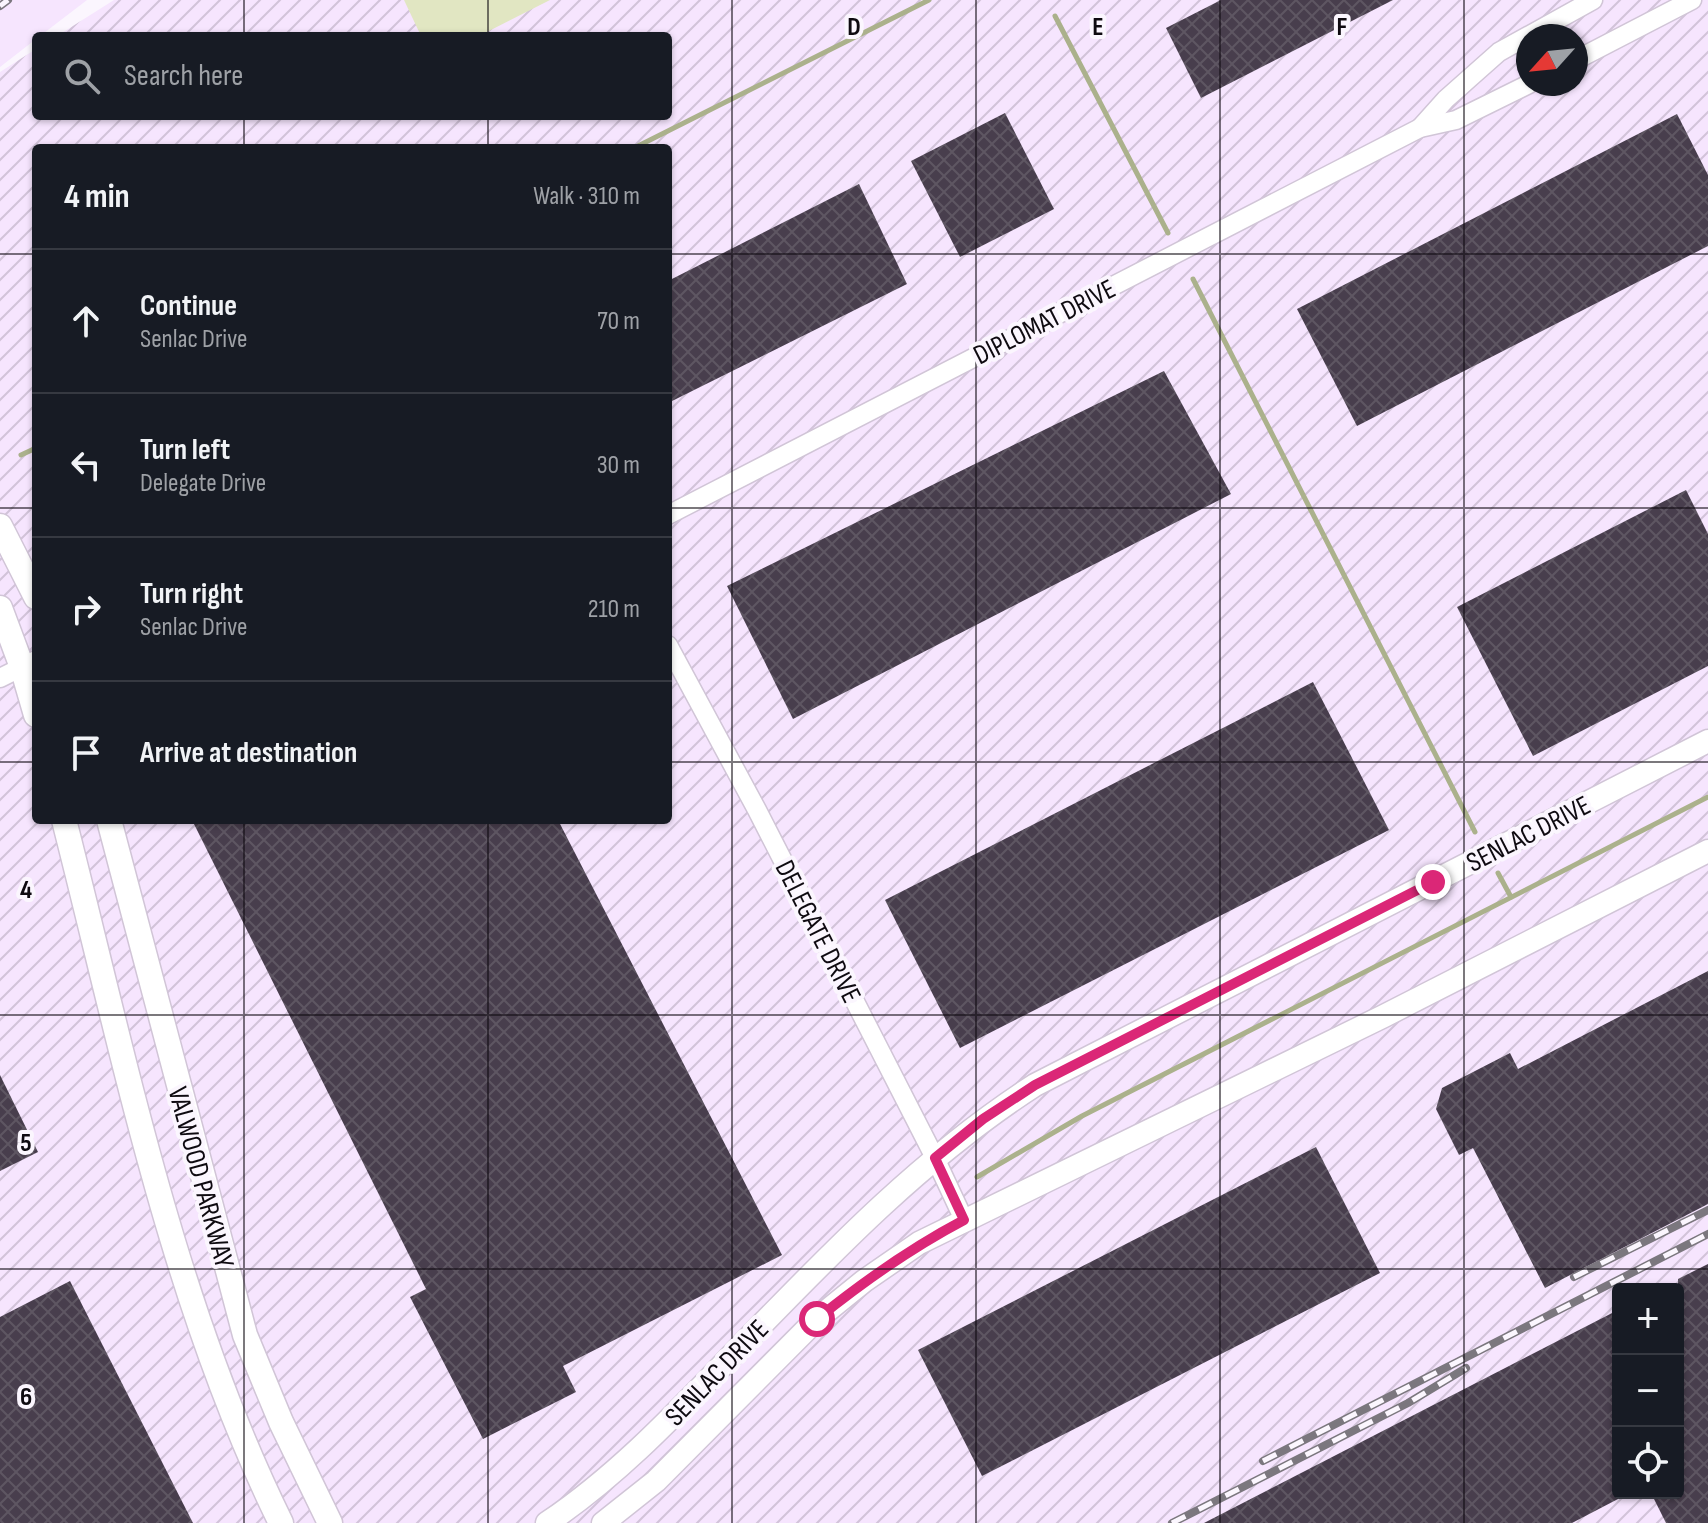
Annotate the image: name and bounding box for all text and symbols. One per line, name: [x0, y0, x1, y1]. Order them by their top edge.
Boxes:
text: D: [847, 12, 861, 43]
text: E: [1092, 12, 1104, 43]
text: F: [1337, 12, 1348, 43]
north arrow: [1516, 24, 1588, 96]
search box: [32, 32, 672, 120]
icon: search: [60, 54, 104, 98]
text: Search here: [124, 58, 243, 94]
text: 4 min: [64, 176, 130, 217]
text: Walk · 310 m: [533, 181, 640, 212]
street label: DIPLOMAT DRIVE: [968, 273, 1121, 372]
text: Continue: [140, 288, 237, 324]
icon: ahead: [64, 299, 108, 343]
text: 70 m: [597, 306, 640, 337]
text: Senlac Drive: [140, 324, 247, 355]
text: Turn left: [140, 432, 230, 468]
icon: left: [64, 443, 108, 487]
text: 30 m: [597, 450, 640, 481]
text: Delegate Drive: [140, 468, 266, 499]
text: Turn right: [140, 576, 243, 612]
icon: right: [64, 587, 108, 631]
text: 210 m: [588, 594, 640, 625]
text: Senlac Drive: [140, 612, 247, 643]
icon: arrive: [64, 731, 108, 775]
text: Arrive at destination: [140, 735, 357, 771]
street label: SENLAC DRIVE: [1461, 789, 1596, 880]
street label: DELEGATE DRIVE: [768, 855, 868, 1008]
route end: [1415, 864, 1451, 900]
text: 4: [20, 875, 32, 906]
street label: VALWOOD PARKWAY: [161, 1083, 241, 1272]
text: 5: [20, 1128, 32, 1159]
map controls: [1612, 1283, 1684, 1499]
button: +: [1612, 1283, 1684, 1355]
route start: [799, 1301, 835, 1337]
street label: SENLAC DRIVE: [658, 1313, 776, 1433]
button: −: [1612, 1355, 1684, 1427]
text: 6: [20, 1382, 32, 1413]
button: locate: [1612, 1427, 1684, 1499]

